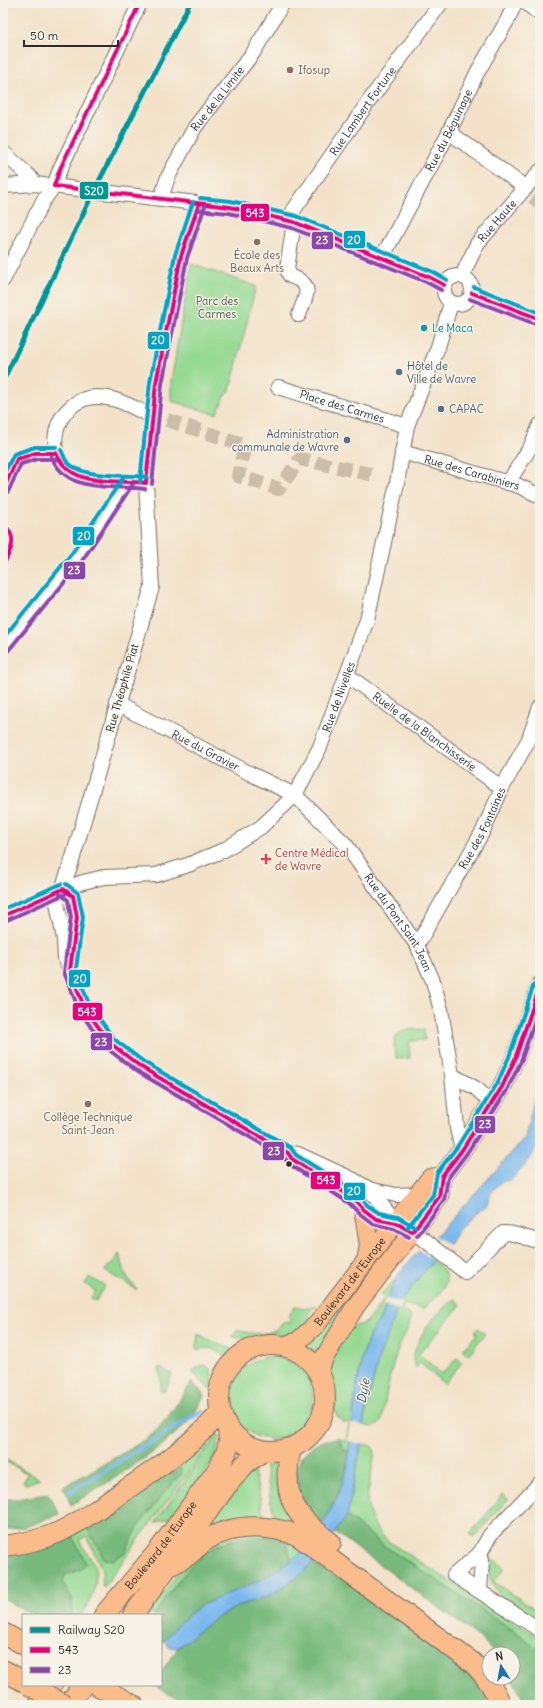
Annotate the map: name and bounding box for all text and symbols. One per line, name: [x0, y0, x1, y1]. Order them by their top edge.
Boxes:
scale bar: [24, 22, 118, 48]
text: 50 m: [30, 28, 59, 43]
street label: Rue de la Limite: [188, 63, 247, 134]
place label: Ifosup: [298, 63, 330, 77]
street label: Rue Lambert Fortune: [326, 64, 399, 158]
marker: Ifosup: [285, 65, 295, 75]
street label: Rue du Béguinage: [422, 87, 475, 174]
line badge: S20: [79, 181, 109, 200]
text: S20: [84, 184, 104, 198]
street label: Rue Haute: [475, 196, 519, 245]
line badge: 543: [240, 203, 270, 222]
text: 543: [246, 206, 264, 220]
line badge: 20: [343, 230, 366, 249]
line badge: 23: [311, 231, 334, 250]
text: 23: [316, 233, 328, 247]
text: 20: [347, 233, 361, 247]
marker: École des Beaux Arts: [252, 237, 262, 247]
place label: École des Beaux Arts: [230, 247, 284, 275]
park label: Parc des Carmes: [196, 294, 238, 321]
place label: Le Maca: [432, 321, 473, 335]
marker: Le Maca: [419, 323, 429, 333]
line badge: 20: [147, 331, 170, 350]
text: 20: [151, 333, 165, 347]
place label: Hôtel de Ville de Wavre: [407, 359, 476, 386]
marker: Hôtel de Ville de Wavre: [394, 367, 404, 377]
street label: Place des Carmes: [298, 387, 386, 426]
place label: CAPAC: [449, 402, 484, 416]
marker: CAPAC: [436, 404, 446, 414]
place label: Administration communale de Wavre: [232, 427, 339, 454]
marker: Administration communale de Wavre: [342, 435, 352, 445]
street label: Rue des Carabiniers: [423, 452, 521, 493]
line badge: 20: [72, 526, 95, 546]
text: 20: [77, 529, 91, 543]
line badge: 23: [63, 561, 86, 580]
text: 23: [68, 563, 80, 577]
street label: Rue Théophile Piat: [103, 642, 141, 734]
street label: Rue de Nivelles: [319, 660, 358, 734]
street label: Ruelle de la Blanchisserie: [370, 689, 479, 774]
street label: Rue du Gravier: [169, 727, 242, 774]
street label: Rue des Fontaines: [456, 785, 508, 871]
place label: Centre Médical de Wavre: [275, 846, 349, 873]
marker: Centre Médical de Wavre: [260, 853, 272, 865]
street label: Rue du Pont Saint Jean: [361, 871, 435, 974]
line badge: 20: [68, 969, 91, 988]
text: 20: [73, 972, 87, 986]
line badge: 543: [72, 1002, 103, 1021]
text: 543: [78, 1005, 96, 1019]
line badge: 23: [90, 1032, 113, 1051]
text: 23: [95, 1035, 107, 1049]
marker: Collège Technique Saint-Jean: [83, 1099, 93, 1109]
place label: Collège Technique Saint-Jean: [44, 1110, 133, 1137]
line badge: 23: [474, 1115, 496, 1134]
text: 23: [479, 1117, 491, 1131]
line badge: 23: [262, 1141, 285, 1161]
text: 23: [268, 1144, 280, 1158]
unlabelled marker: [284, 1159, 294, 1169]
line badge: 543: [310, 1171, 341, 1190]
text: 543: [317, 1173, 335, 1187]
line badge: 20: [343, 1182, 366, 1201]
text: 20: [347, 1184, 361, 1198]
street label: Boulevard de l'Europe: [311, 1234, 389, 1329]
water label: Dyle: [353, 1376, 373, 1404]
street label: Boulevard de l'Europe: [122, 1498, 200, 1592]
legend: [22, 1614, 162, 1686]
text: Railway S20: [58, 1622, 125, 1637]
text: 543: [58, 1642, 79, 1657]
north arrow: [481, 1646, 521, 1686]
text: N: [494, 1649, 504, 1664]
text: 23: [58, 1662, 72, 1677]

